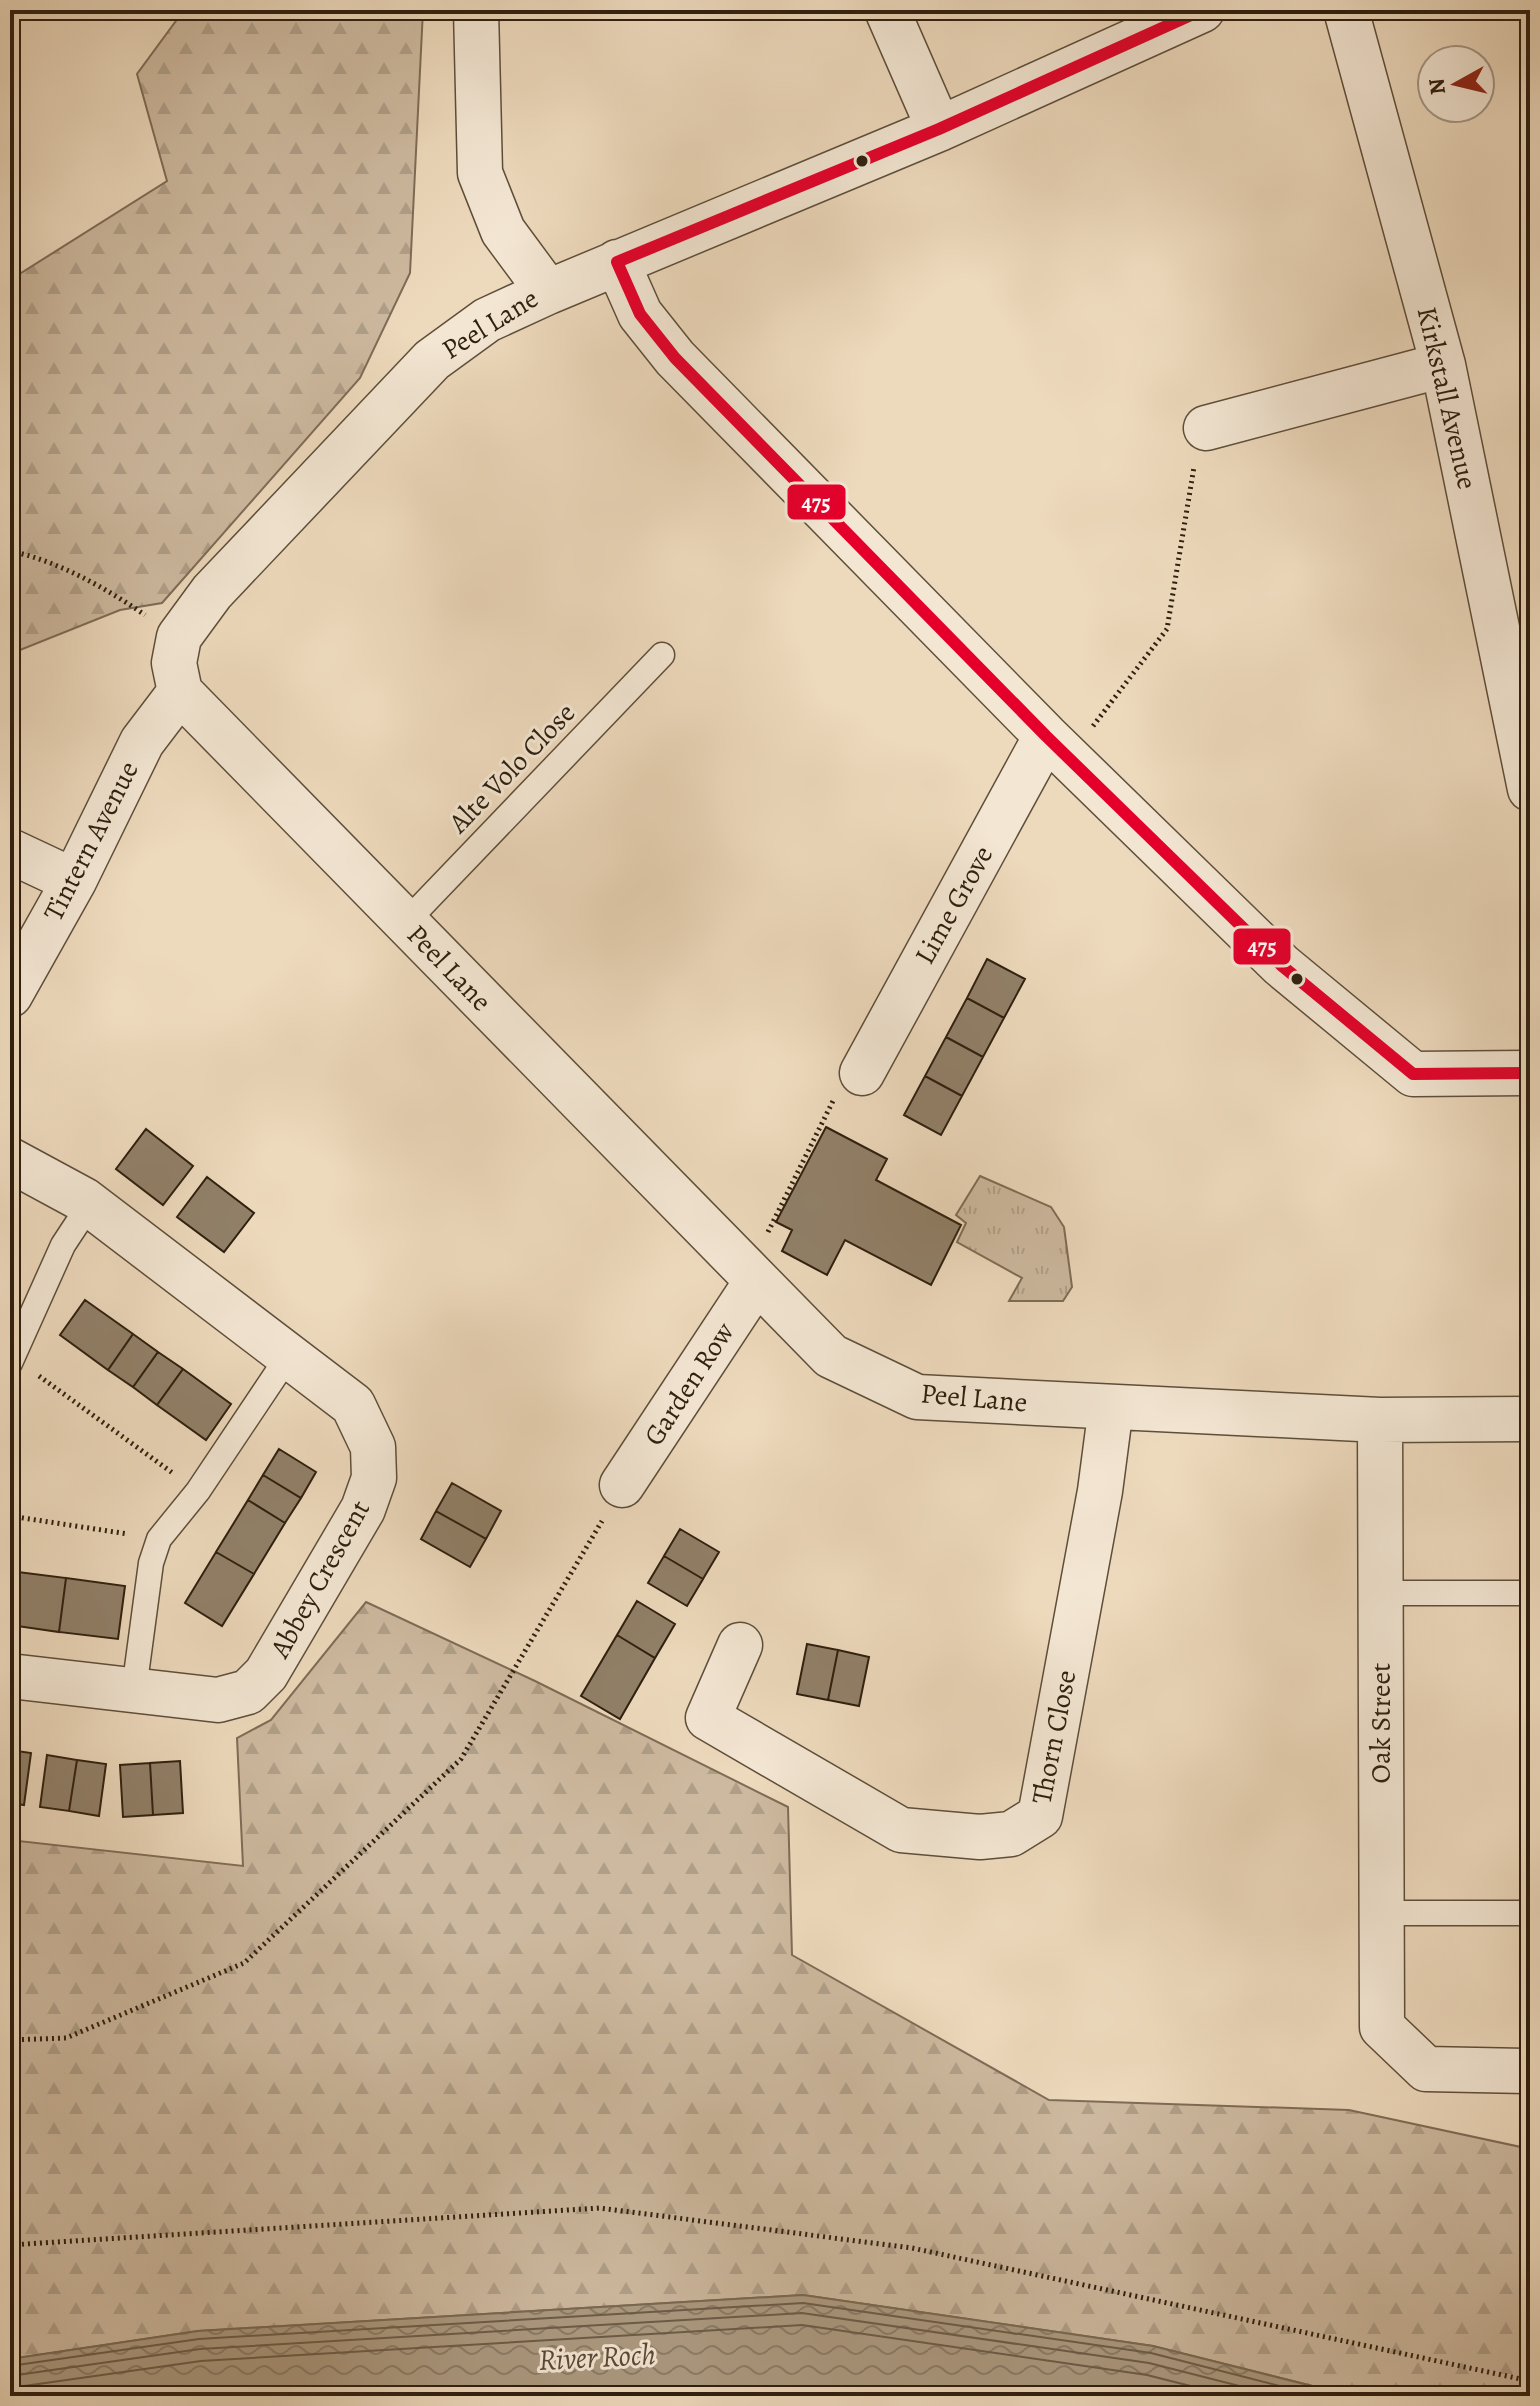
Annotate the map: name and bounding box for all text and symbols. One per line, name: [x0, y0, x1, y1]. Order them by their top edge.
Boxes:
north arrow: [1416, 44, 1496, 124]
text: N: [1421, 77, 1453, 97]
unlabelled marker: [854, 153, 870, 169]
street label: Peel Lane: [435, 280, 545, 368]
street label: Kirkstall Avenue: [1408, 303, 1486, 493]
line badge: 475: [786, 483, 847, 521]
text: 475: [801, 488, 831, 518]
street label: Alte Volo Close: [440, 695, 584, 842]
street label: Tintern Avenue: [34, 755, 148, 927]
street label: Lime Grove: [906, 839, 1002, 971]
street label: Peel Lane: [398, 916, 500, 1020]
line badge: 475: [1232, 927, 1292, 966]
text: 475: [1247, 932, 1277, 962]
unlabelled marker: [1289, 971, 1305, 987]
street label: Garden Row: [635, 1315, 743, 1453]
street label: Peel Lane: [919, 1374, 1029, 1422]
street label: Abbey Crescent: [261, 1493, 379, 1665]
street label: Oak Street: [1362, 1663, 1400, 1783]
street label: Thorn Close: [1022, 1667, 1086, 1807]
water label: River Roch: [537, 2334, 657, 2380]

